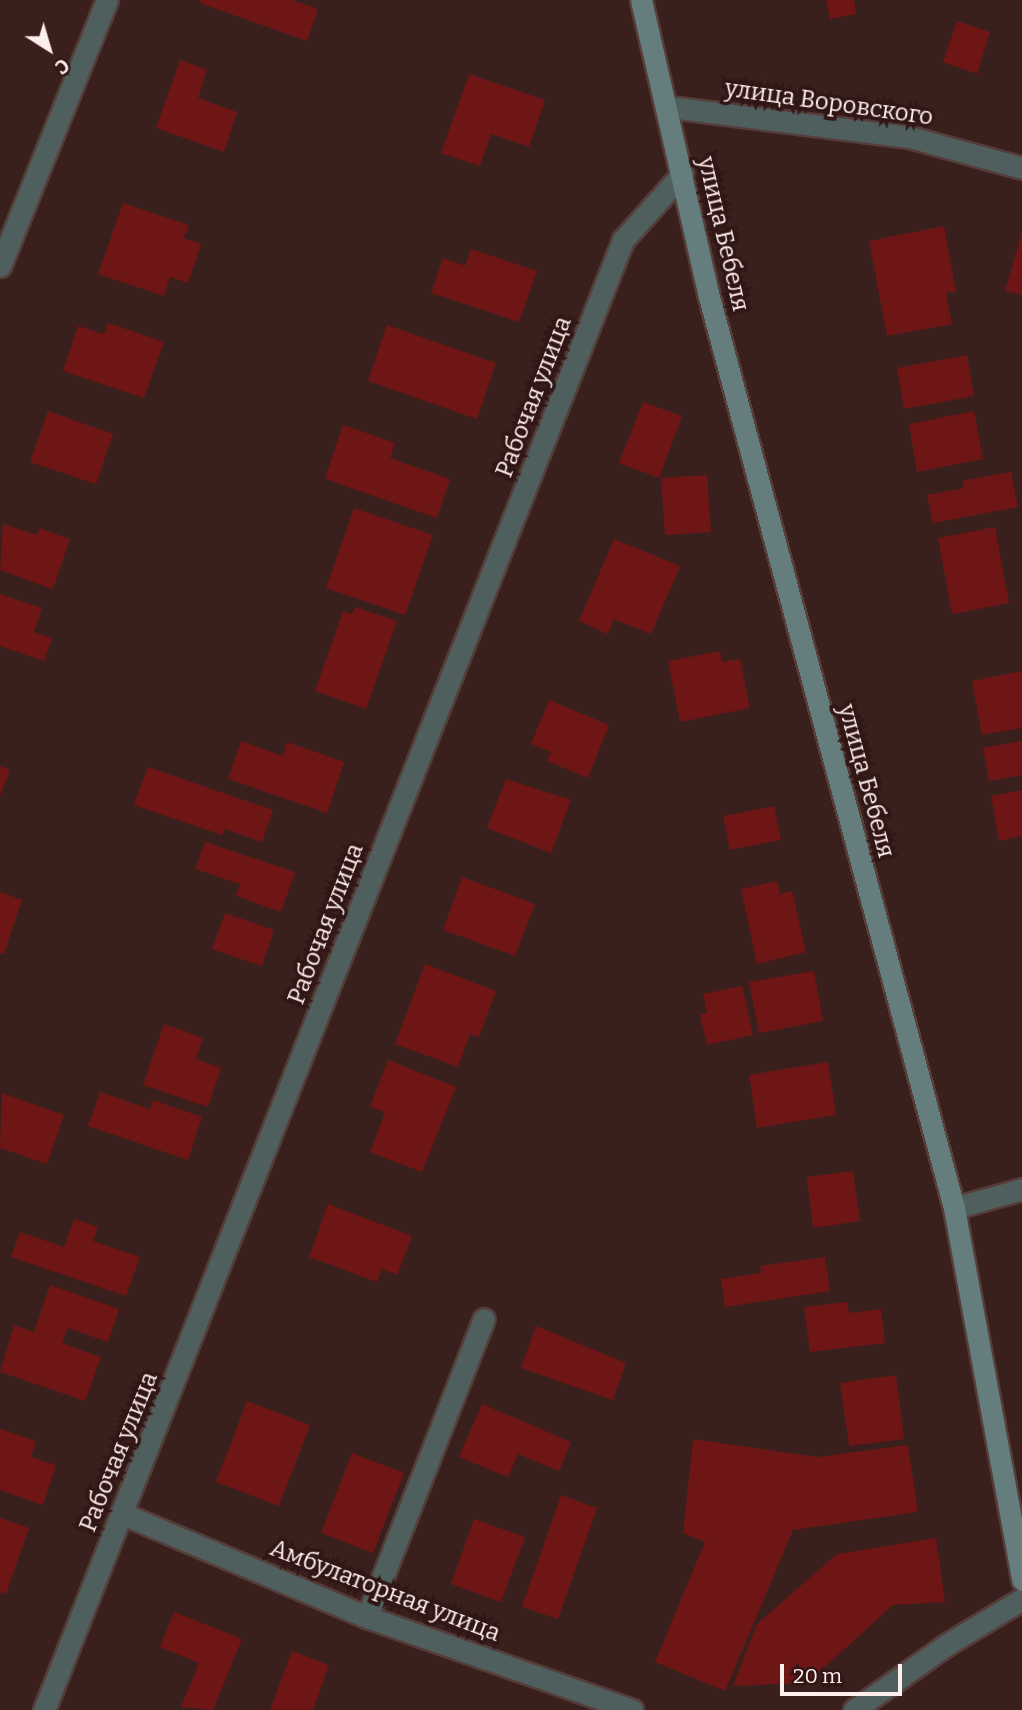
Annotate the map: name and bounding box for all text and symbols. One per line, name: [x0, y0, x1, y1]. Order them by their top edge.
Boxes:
north arrow: [14, 14, 84, 84]
text: С: [50, 53, 74, 79]
street label: улица Воровского: [723, 74, 935, 132]
street label: улица Бебеля: [691, 154, 755, 314]
street label: Рабочая улица: [490, 312, 578, 482]
street label: улица Бебеля: [832, 701, 900, 861]
street label: Рабочая улица: [282, 839, 370, 1009]
street label: Рабочая улица: [74, 1368, 164, 1536]
street label: Амбулаторная улица: [266, 1534, 504, 1648]
scale bar: [784, 1650, 906, 1694]
text: 20 m: [793, 1663, 842, 1689]

